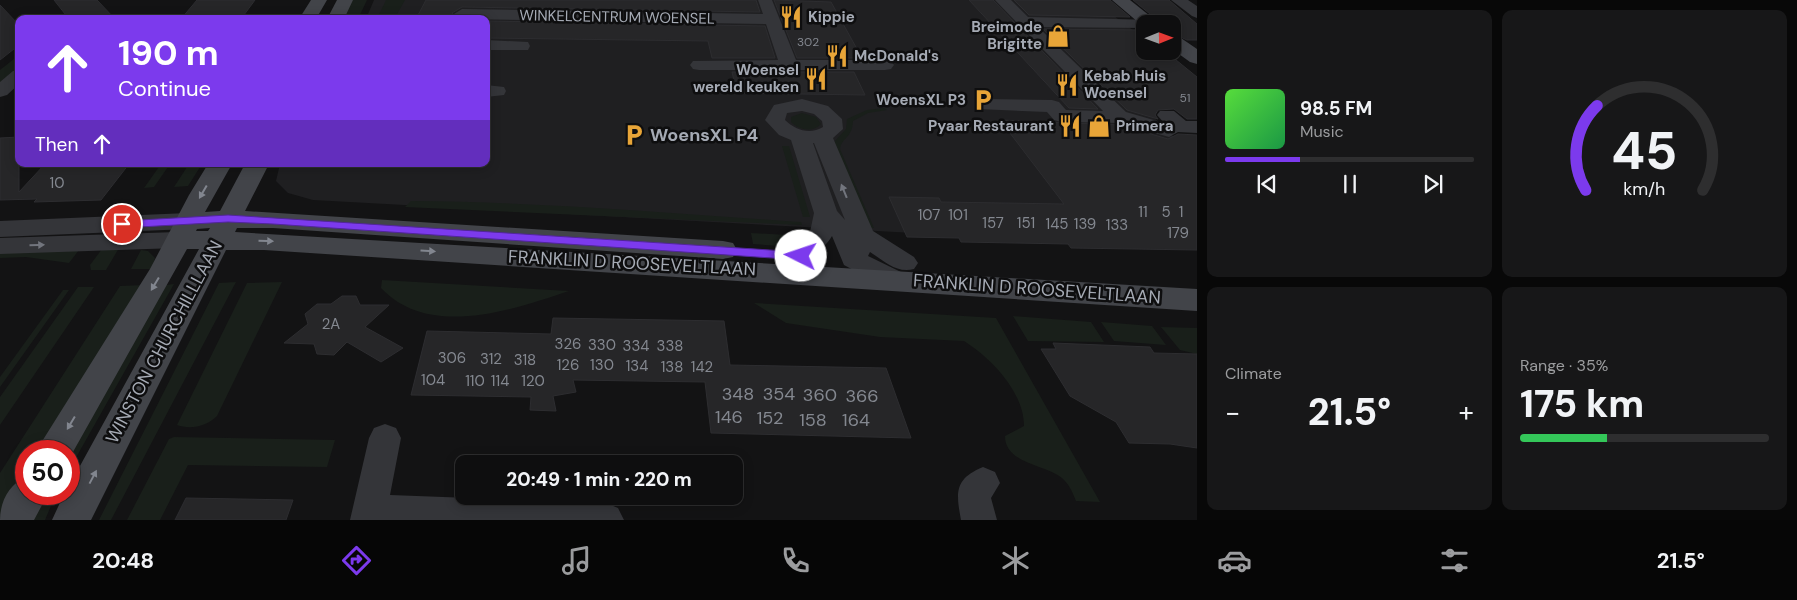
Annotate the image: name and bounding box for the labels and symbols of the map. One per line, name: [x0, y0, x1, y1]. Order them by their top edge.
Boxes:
restaurant icon: Kippie: [778, 4, 804, 30]
street label: WINKELCENTRUM WOENSEL: [519, 5, 715, 29]
place label: Kippie: [808, 7, 855, 27]
north arrow: [1136, 15, 1181, 60]
place label: Breimode Brigitte: [971, 17, 1042, 54]
shop icon: Breimode Brigitte: [1045, 23, 1071, 49]
house number: 302: [797, 34, 819, 50]
restaurant icon: McDonald's: [824, 43, 850, 69]
place label: McDonald's: [854, 46, 939, 66]
place label: Woensel wereld keuken: [693, 60, 799, 97]
restaurant icon: Woensel wereld keuken: [803, 66, 829, 92]
place label: Kebab Huis Woensel: [1084, 66, 1166, 103]
restaurant icon: Kebab Huis Woensel: [1054, 72, 1080, 98]
parking icon: WoensXL P3: [970, 87, 996, 113]
place label: WoensXL P3: [876, 90, 966, 110]
house number: 51: [1179, 90, 1191, 106]
restaurant icon: Pyaar Restaurant: [1057, 113, 1083, 139]
shop icon: Primera: [1086, 113, 1112, 139]
place label: Pyaar Restaurant: [928, 116, 1054, 136]
place label: Primera: [1116, 116, 1174, 136]
parking icon: WoensXL P4: [621, 122, 647, 148]
place label: WoensXL P4: [650, 123, 758, 147]
house number: 10: [50, 173, 64, 193]
one-way arrow: [840, 184, 848, 198]
one-way arrow: [199, 185, 208, 199]
house number: 11: [1138, 202, 1148, 222]
house number: 5: [1161, 202, 1171, 222]
house number: 1: [1179, 202, 1183, 222]
pin: [101, 203, 143, 245]
house number: 107: [918, 205, 940, 225]
house number: 101: [948, 205, 968, 225]
house number: 157: [982, 213, 1004, 233]
house number: 151: [1017, 213, 1035, 233]
house number: 145: [1046, 214, 1068, 234]
house number: 139: [1074, 214, 1096, 234]
house number: 133: [1106, 215, 1128, 235]
house number: 179: [1167, 223, 1189, 243]
position arrow: [774, 229, 826, 281]
street label: WINSTON CHURCHILLLAAN: [100, 236, 228, 448]
one-way arrow: [258, 238, 274, 246]
one-way arrow: [29, 240, 45, 248]
street label: FRANKLIN D ROOSEVELTLAAN: [507, 245, 757, 281]
one-way arrow: [420, 248, 436, 256]
street label: FRANKLIN D ROOSEVELTLAAN: [912, 268, 1162, 310]
one-way arrow: [151, 277, 160, 290]
house number: 2A: [322, 314, 340, 334]
house number: 326: [555, 334, 581, 354]
house number: 330: [588, 335, 616, 355]
house number: 334: [623, 336, 649, 356]
house number: 338: [657, 336, 683, 356]
house number: 306: [438, 348, 466, 368]
house number: 312: [480, 349, 502, 369]
house number: 318: [514, 350, 536, 370]
house number: 126: [557, 355, 579, 375]
house number: 130: [590, 355, 614, 375]
house number: 134: [626, 356, 648, 376]
house number: 138: [661, 357, 683, 377]
house number: 142: [691, 357, 713, 377]
house number: 104: [421, 370, 445, 390]
house number: 110: [465, 371, 485, 391]
house number: 114: [491, 371, 509, 391]
house number: 120: [521, 371, 545, 391]
house number: 348: [722, 382, 754, 406]
house number: 354: [763, 382, 795, 406]
house number: 360: [803, 383, 837, 407]
house number: 366: [845, 384, 879, 408]
house number: 146: [715, 405, 743, 429]
house number: 152: [757, 406, 783, 430]
house number: 158: [799, 408, 827, 432]
house number: 164: [842, 408, 870, 432]
one-way arrow: [67, 416, 76, 429]
speed limit sign: 50: [15, 440, 80, 505]
one-way arrow: [89, 470, 97, 484]

